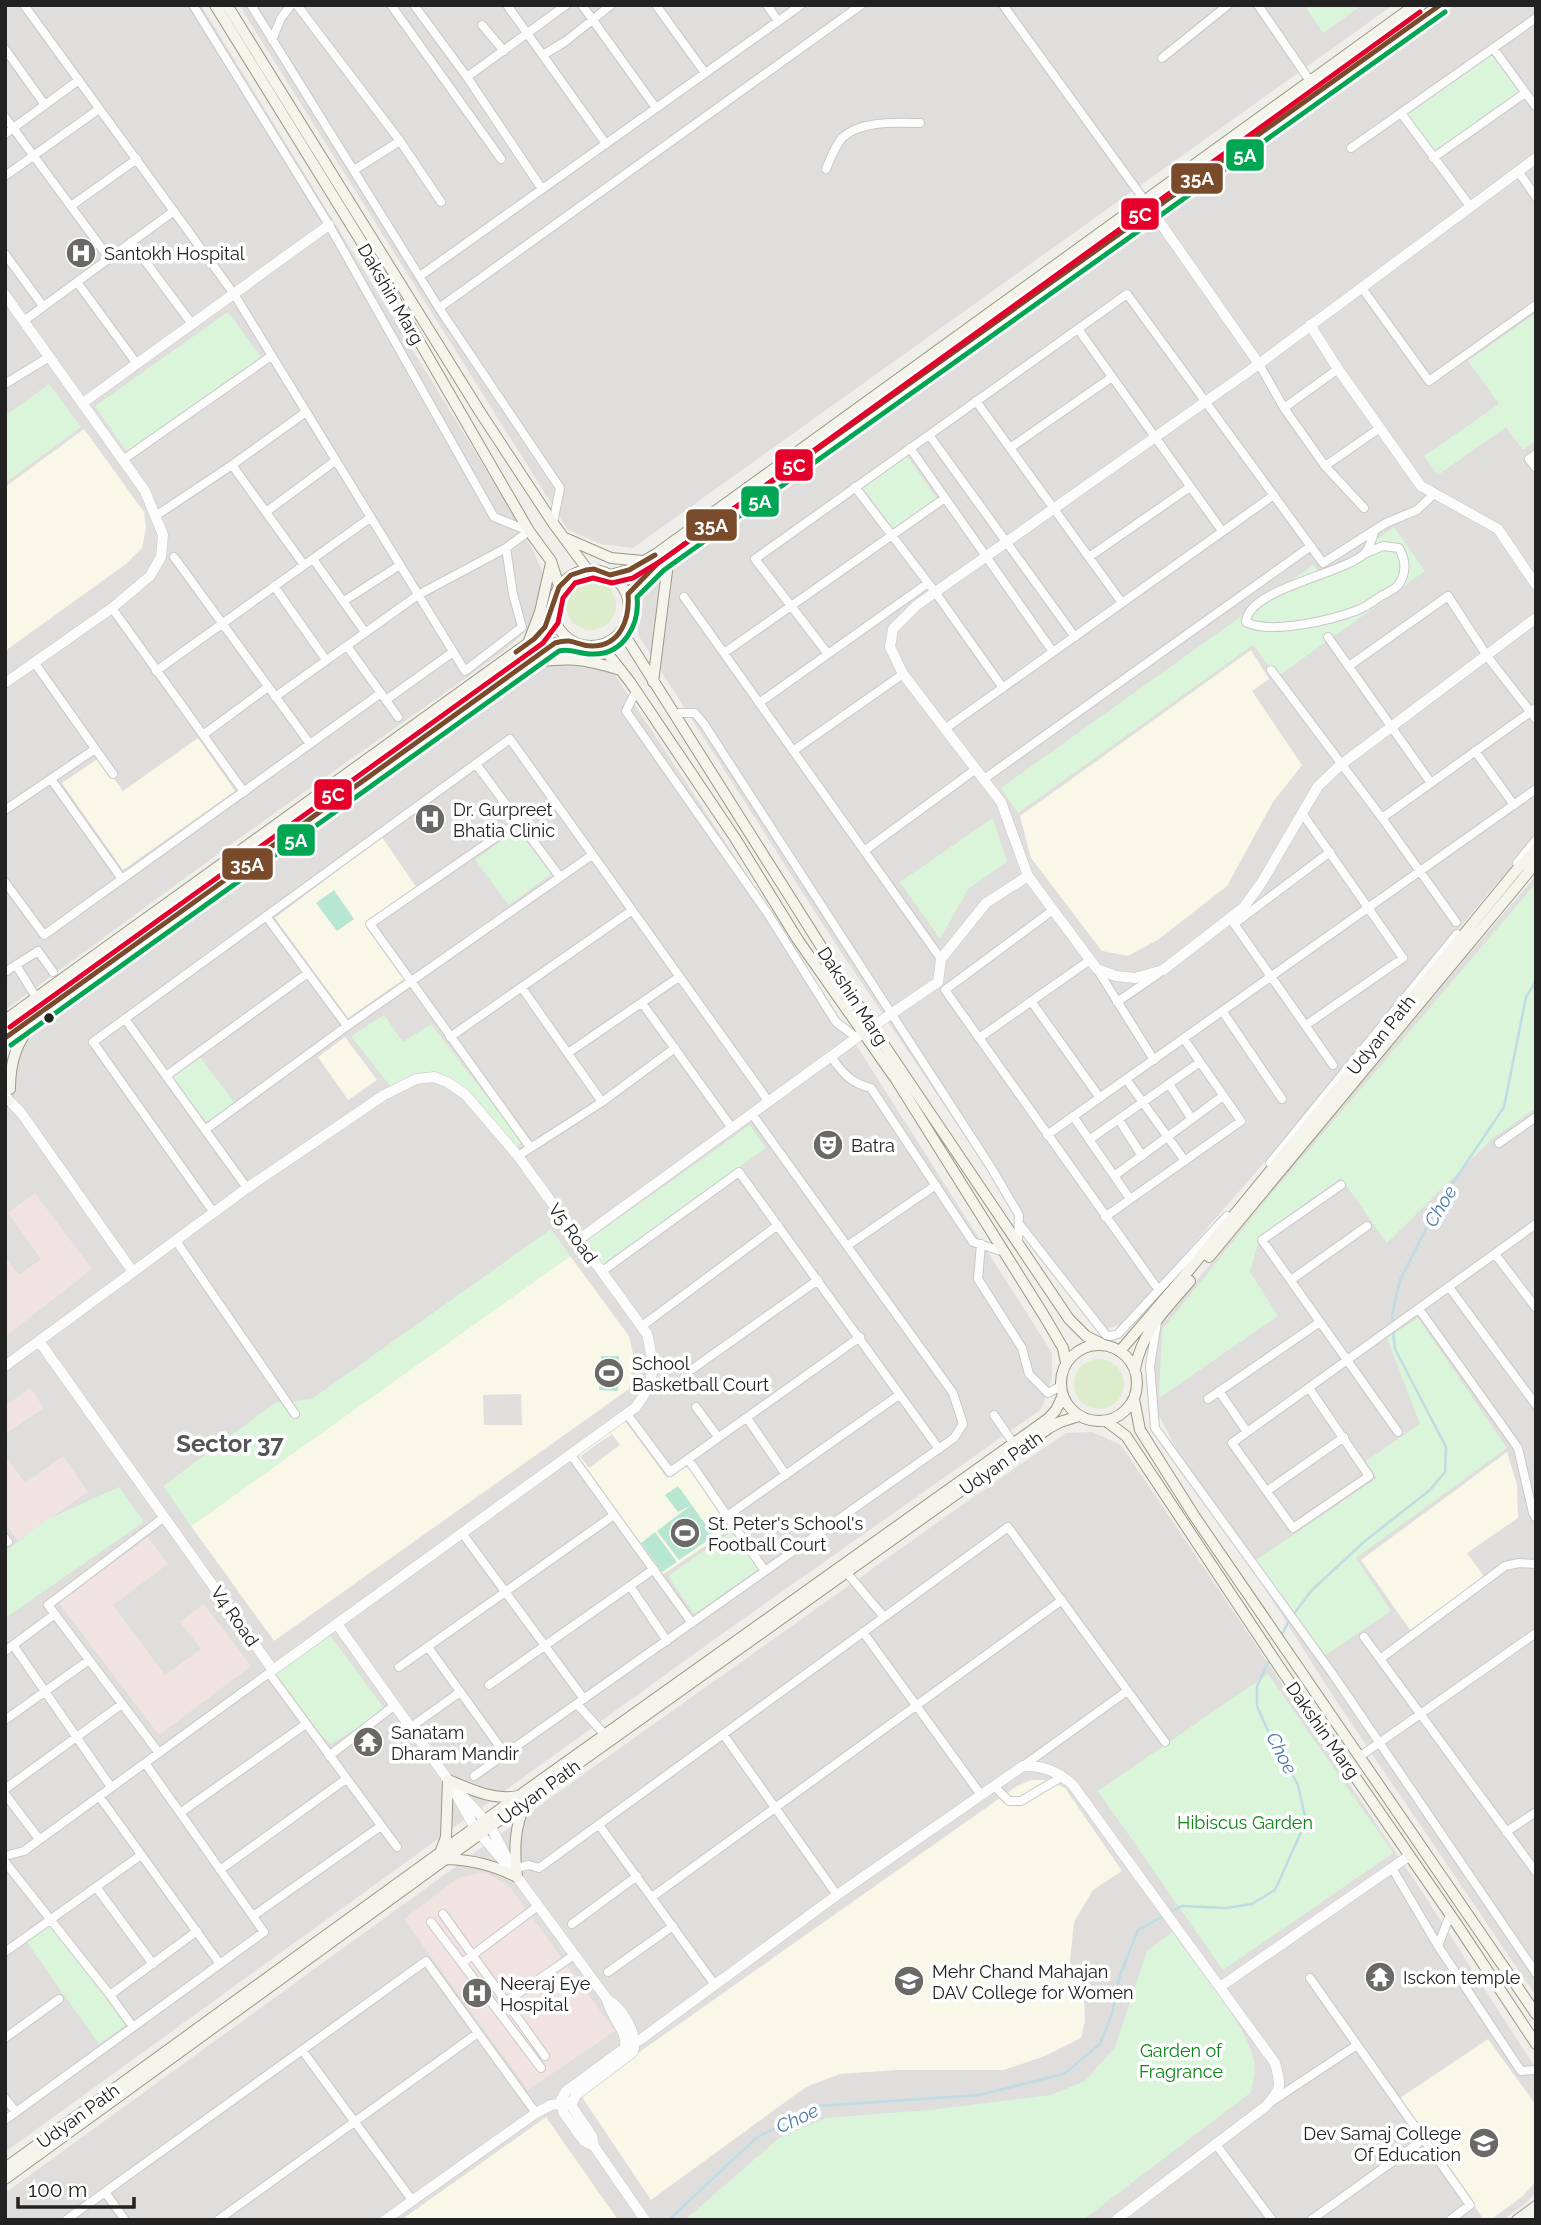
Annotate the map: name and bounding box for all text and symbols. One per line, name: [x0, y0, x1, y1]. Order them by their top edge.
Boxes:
line badge: 5A: [1225, 138, 1265, 172]
text: 5A: [1233, 144, 1257, 166]
line badge: 35A: [1170, 162, 1224, 195]
text: 35A: [1180, 167, 1214, 189]
line badge: 5C: [1120, 197, 1160, 231]
text: 5C: [1128, 203, 1152, 225]
hospital icon: Santokh Hospital: [64, 236, 98, 270]
street label: Dakshin Marg: [354, 240, 428, 348]
place label: Santokh Hospital: [104, 243, 245, 264]
line badge: 5C: [774, 448, 814, 482]
text: 5C: [782, 454, 806, 476]
line badge: 5A: [740, 485, 780, 518]
text: 5A: [748, 490, 772, 512]
line badge: 35A: [685, 508, 738, 542]
text: 35A: [694, 514, 728, 536]
line badge: 5C: [313, 778, 353, 811]
text: 5C: [321, 783, 345, 805]
place label: Dr. Gurpreet Bhatia Clinic: [453, 799, 555, 841]
hospital icon: Dr. Gurpreet Bhatia Clinic: [413, 802, 447, 836]
line badge: 5A: [276, 823, 316, 857]
text: 5A: [284, 829, 308, 851]
line badge: 35A: [221, 847, 274, 881]
text: 35A: [230, 853, 264, 875]
street label: Dakshin Marg: [813, 943, 893, 1049]
street label: Udyan Path: [1343, 991, 1419, 1079]
unlabelled marker: [42, 1011, 56, 1025]
theatre icon: Batra: [811, 1128, 845, 1162]
place label: Batra: [851, 1135, 895, 1156]
water label: Choe: [1419, 1181, 1461, 1231]
street label: V5 Road: [544, 1199, 602, 1267]
place label: School Basketball Court: [632, 1353, 769, 1395]
sports icon: School Basketball Court: [592, 1356, 626, 1390]
street label: Udyan Path: [956, 1427, 1046, 1499]
district label: Sector 37: [176, 1429, 284, 1458]
place label: St. Peter's School's Football Court: [708, 1513, 863, 1555]
sports icon: St. Peter's School's Football Court: [668, 1516, 702, 1550]
street label: V4 Road: [207, 1582, 263, 1650]
street label: Dakshin Marg: [1282, 1678, 1364, 1782]
place label: Sanatam Dharam Mandir: [391, 1722, 520, 1764]
temple icon: Sanatam Dharam Mandir: [351, 1725, 385, 1759]
water label: Choe: [1262, 1728, 1302, 1778]
street label: Udyan Path: [494, 1755, 584, 1829]
park label: Hibiscus Garden: [1177, 1812, 1313, 1833]
temple icon: Isckon temple: [1363, 1960, 1397, 1994]
place label: Mehr Chand Mahajan DAV College for Women: [932, 1961, 1134, 2003]
school or university icon: Mehr Chand Mahajan DAV College for Women: [892, 1964, 926, 1998]
place label: Isckon temple: [1403, 1967, 1521, 1988]
place label: Neeraj Eye Hospital: [500, 1973, 591, 2015]
hospital icon: Neeraj Eye Hospital: [460, 1976, 494, 2010]
park label: Garden of Fragrance: [1139, 2040, 1223, 2082]
street label: Udyan Path: [33, 2079, 123, 2153]
water label: Choe: [772, 2099, 822, 2137]
place label: Dev Samaj College Of Education: [1303, 2123, 1461, 2165]
school or university icon: Dev Samaj College Of Education: [1467, 2126, 1501, 2160]
scale bar: [18, 2166, 133, 2210]
text: 100 m: [28, 2177, 87, 2202]

